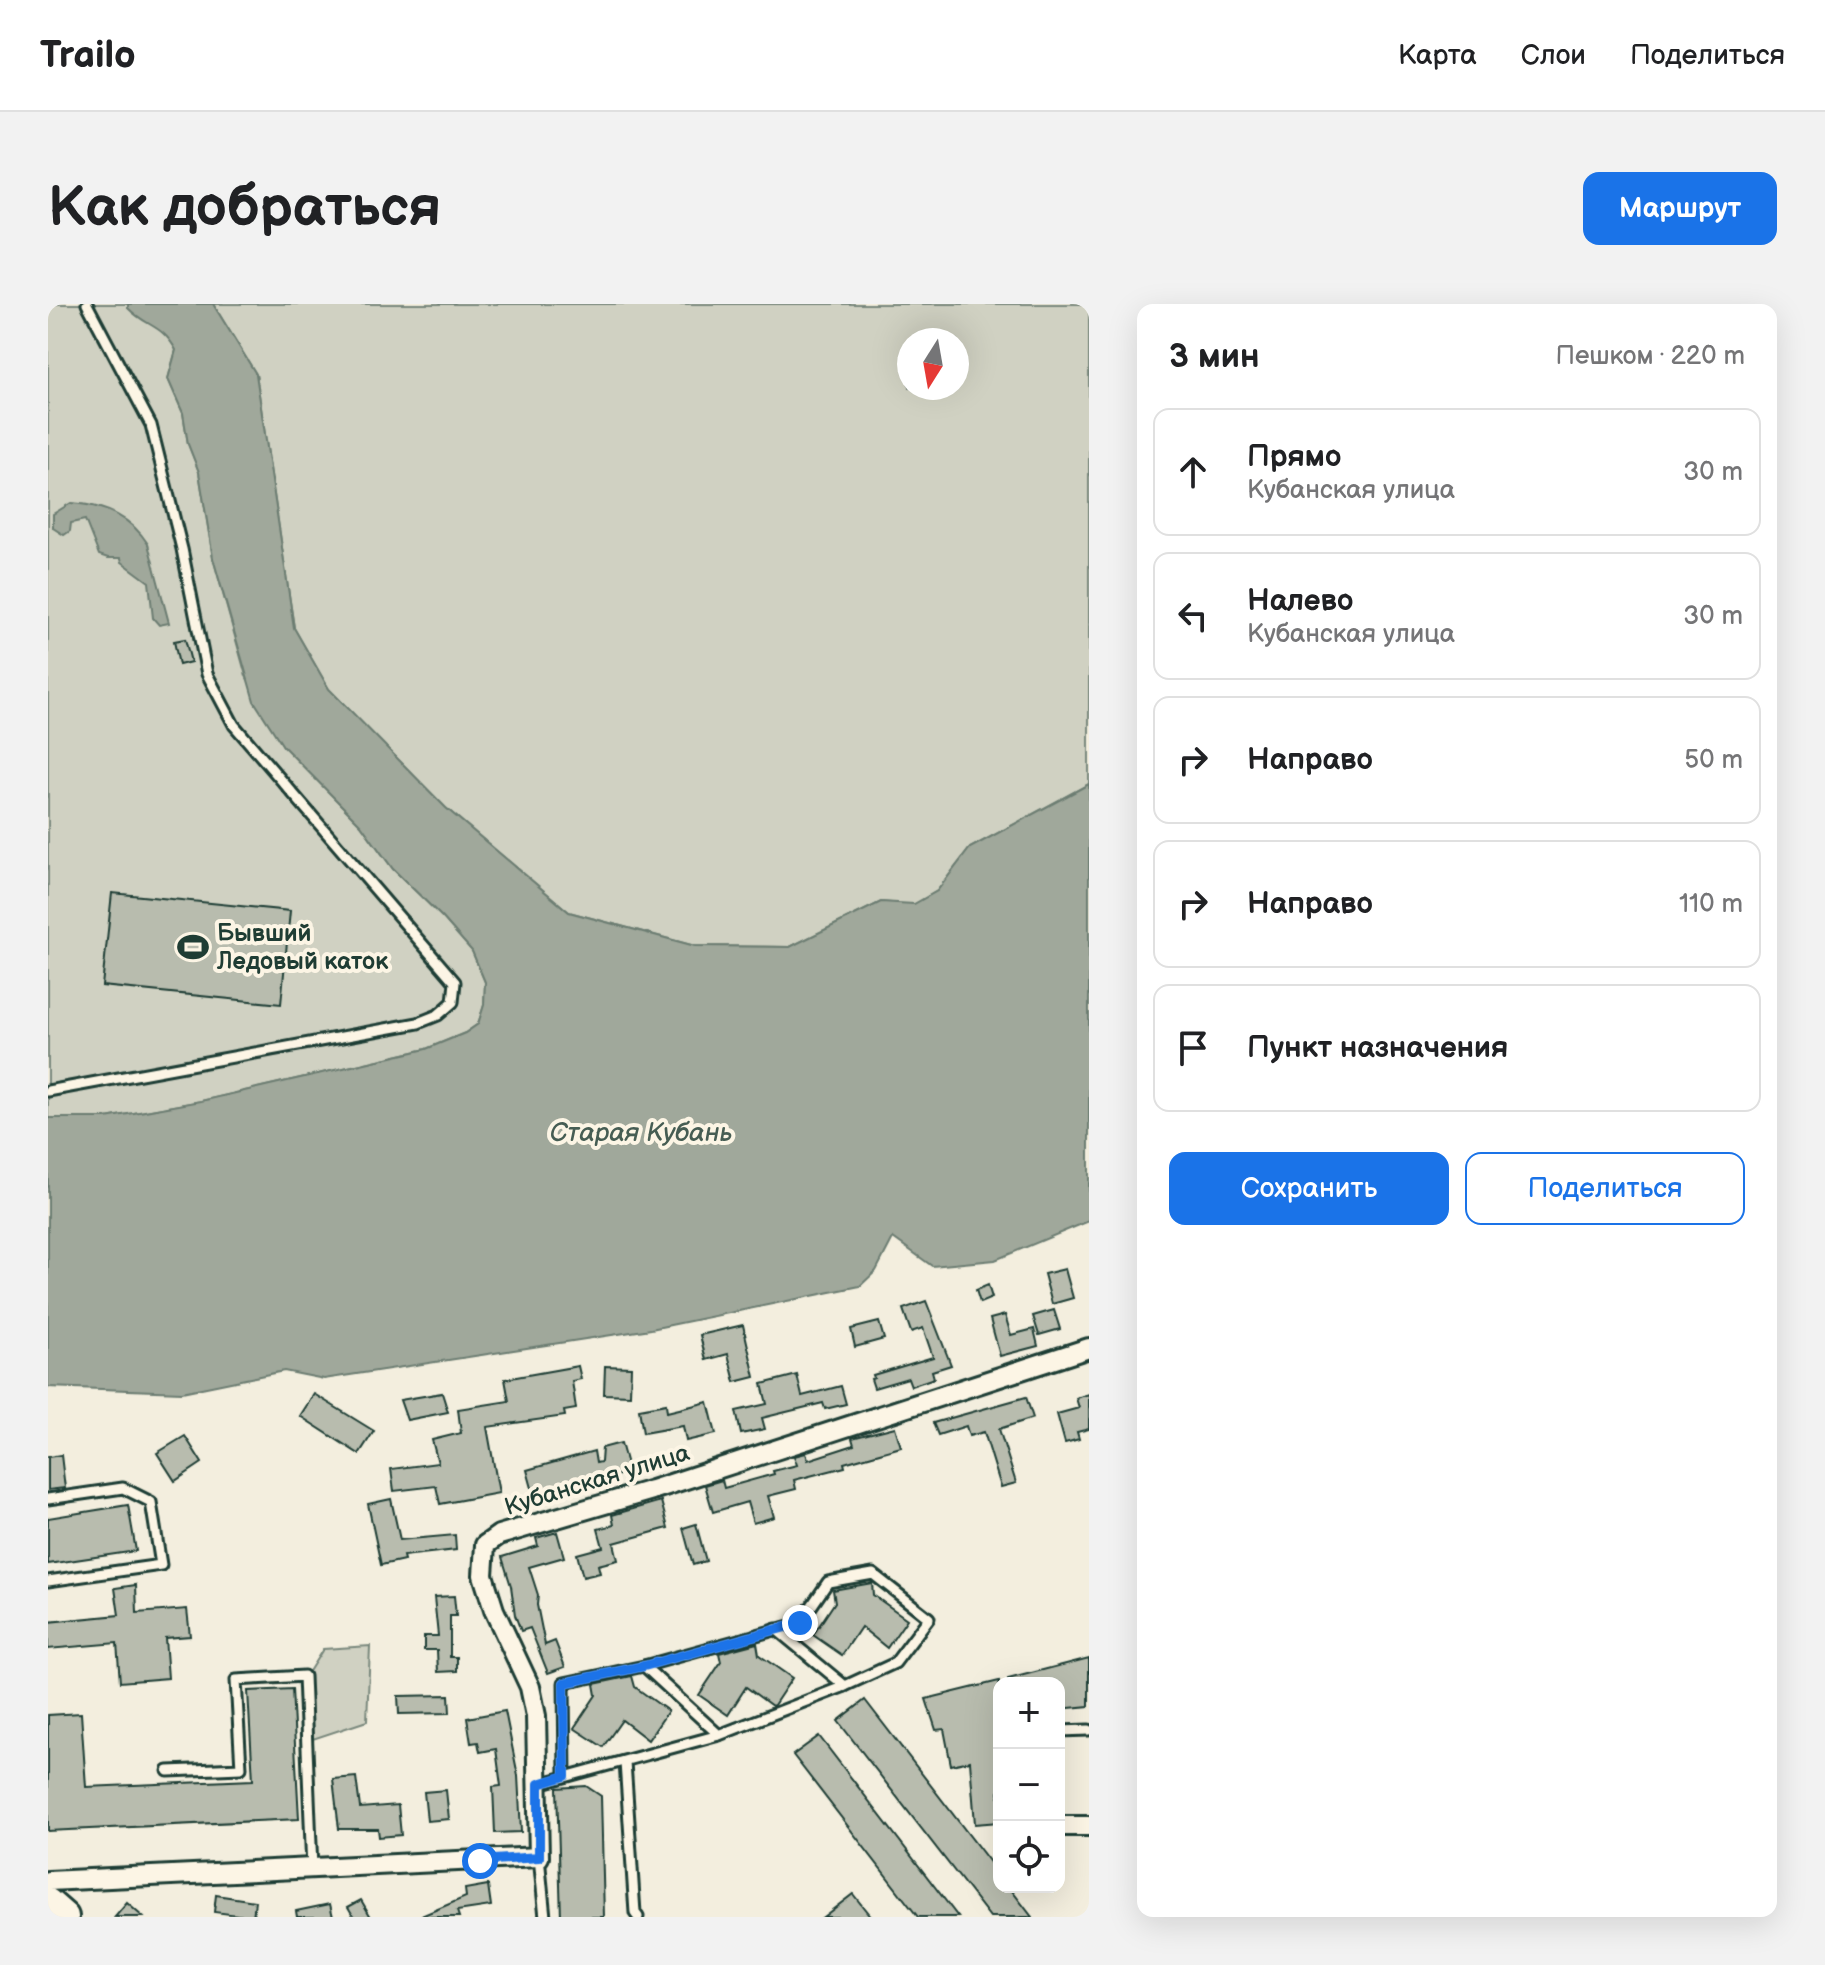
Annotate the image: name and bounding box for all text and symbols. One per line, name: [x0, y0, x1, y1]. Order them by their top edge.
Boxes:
text: Trailo: [40, 33, 136, 78]
text: Карта: [1398, 39, 1477, 72]
text: Слои: [1521, 39, 1586, 72]
text: Поделиться: [1630, 39, 1785, 72]
button: Маршрут: [1583, 172, 1777, 245]
text: Как добраться: [48, 175, 441, 242]
north arrow: [897, 328, 969, 400]
text: 3 мин: [1169, 336, 1260, 377]
text: Пешком · 220 m: [1555, 341, 1745, 372]
text: Прямо: [1247, 439, 1341, 475]
icon: ahead: [1171, 450, 1215, 494]
text: 30 m: [1683, 457, 1743, 488]
text: Кубанская улица: [1247, 475, 1455, 506]
text: Налево: [1247, 583, 1353, 619]
icon: left: [1171, 594, 1215, 638]
text: 30 m: [1683, 601, 1743, 632]
text: Кубанская улица: [1247, 619, 1455, 650]
icon: right: [1171, 738, 1215, 782]
text: Направо: [1247, 742, 1373, 778]
text: 50 m: [1684, 745, 1743, 776]
icon: right: [1171, 882, 1215, 926]
text: Направо: [1247, 886, 1373, 922]
text: 110 m: [1679, 889, 1743, 920]
place label: Бывший Ледовый каток: [216, 919, 389, 976]
sports icon: Бывший Ледовый каток: [176, 930, 210, 964]
icon: arrive: [1171, 1026, 1215, 1070]
text: Пункт назначения: [1247, 1030, 1508, 1066]
water label: Старая Кубань: [550, 1118, 732, 1149]
button: Сохранить: [1169, 1152, 1449, 1225]
button: Поделиться: [1465, 1152, 1745, 1225]
street label: Кубанская улица: [501, 1438, 693, 1522]
route end: [782, 1605, 818, 1641]
map controls: [993, 1677, 1065, 1893]
button: +: [993, 1677, 1065, 1749]
button: −: [993, 1749, 1065, 1821]
button: locate: [993, 1821, 1065, 1893]
route start: [462, 1843, 498, 1879]

